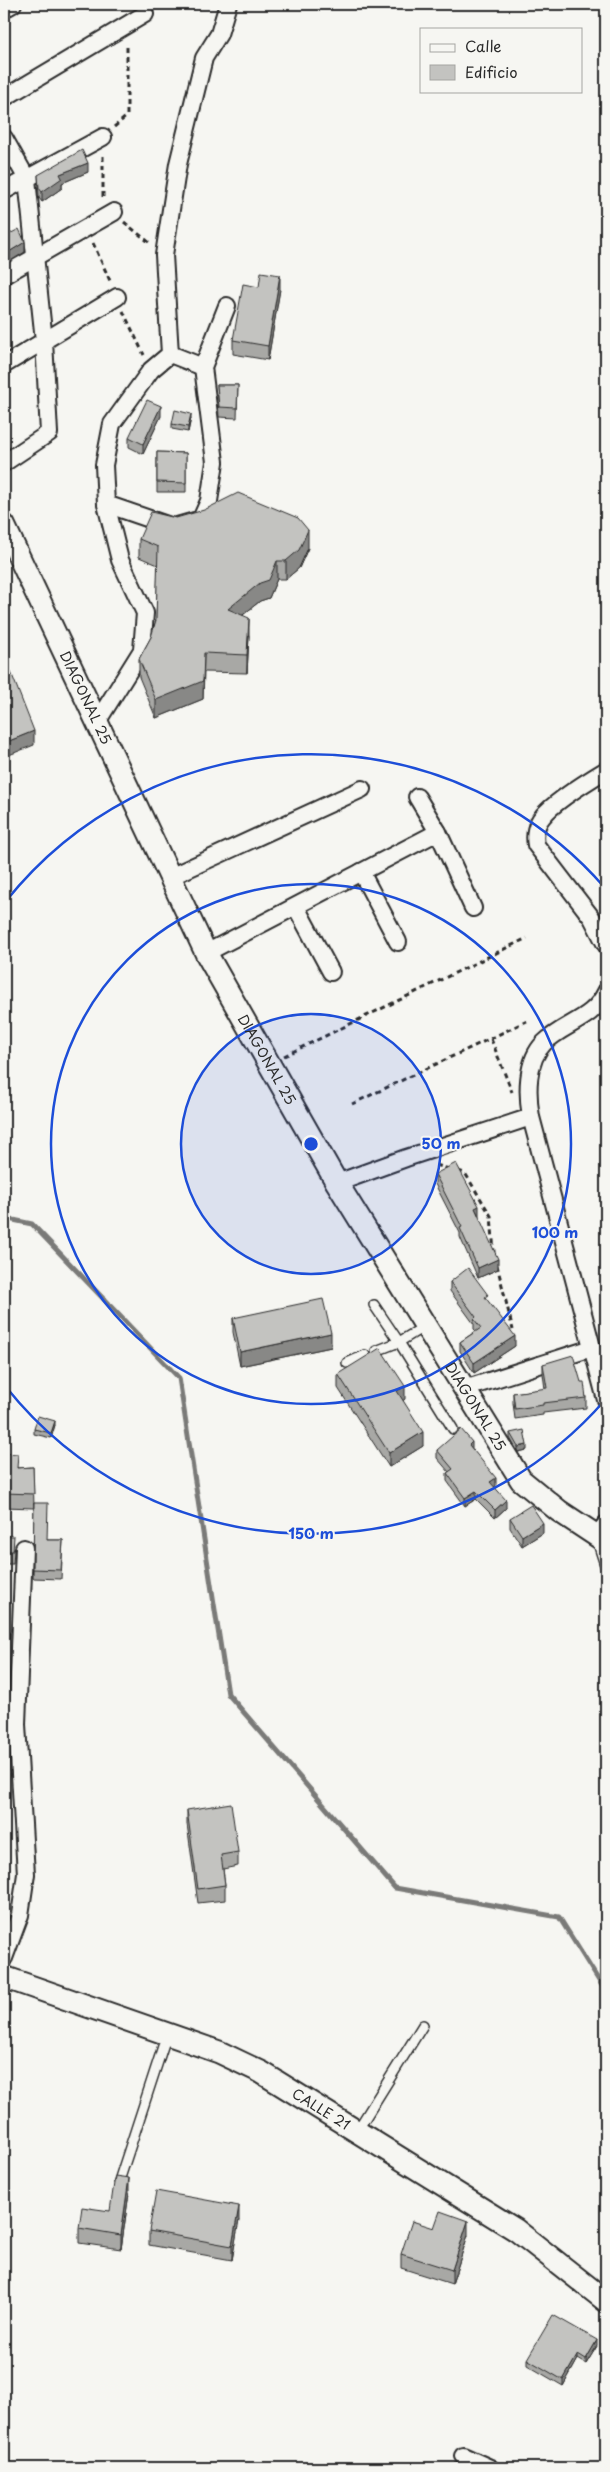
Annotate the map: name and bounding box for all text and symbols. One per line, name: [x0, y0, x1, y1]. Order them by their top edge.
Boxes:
legend: [420, 28, 582, 92]
text: Calle: [465, 34, 502, 57]
text: Edificio: [465, 60, 518, 83]
street label: DIAGONAL 25: [55, 647, 117, 748]
street label: DIAGONAL 25: [233, 1010, 301, 1109]
text: 50 m: [422, 1131, 460, 1154]
centre of rings: [302, 1135, 320, 1153]
text: 100 m: [532, 1220, 578, 1243]
street label: DIAGONAL 25: [440, 1358, 512, 1455]
text: 150 m: [288, 1521, 334, 1544]
street label: CALLE 21: [288, 2083, 355, 2135]

